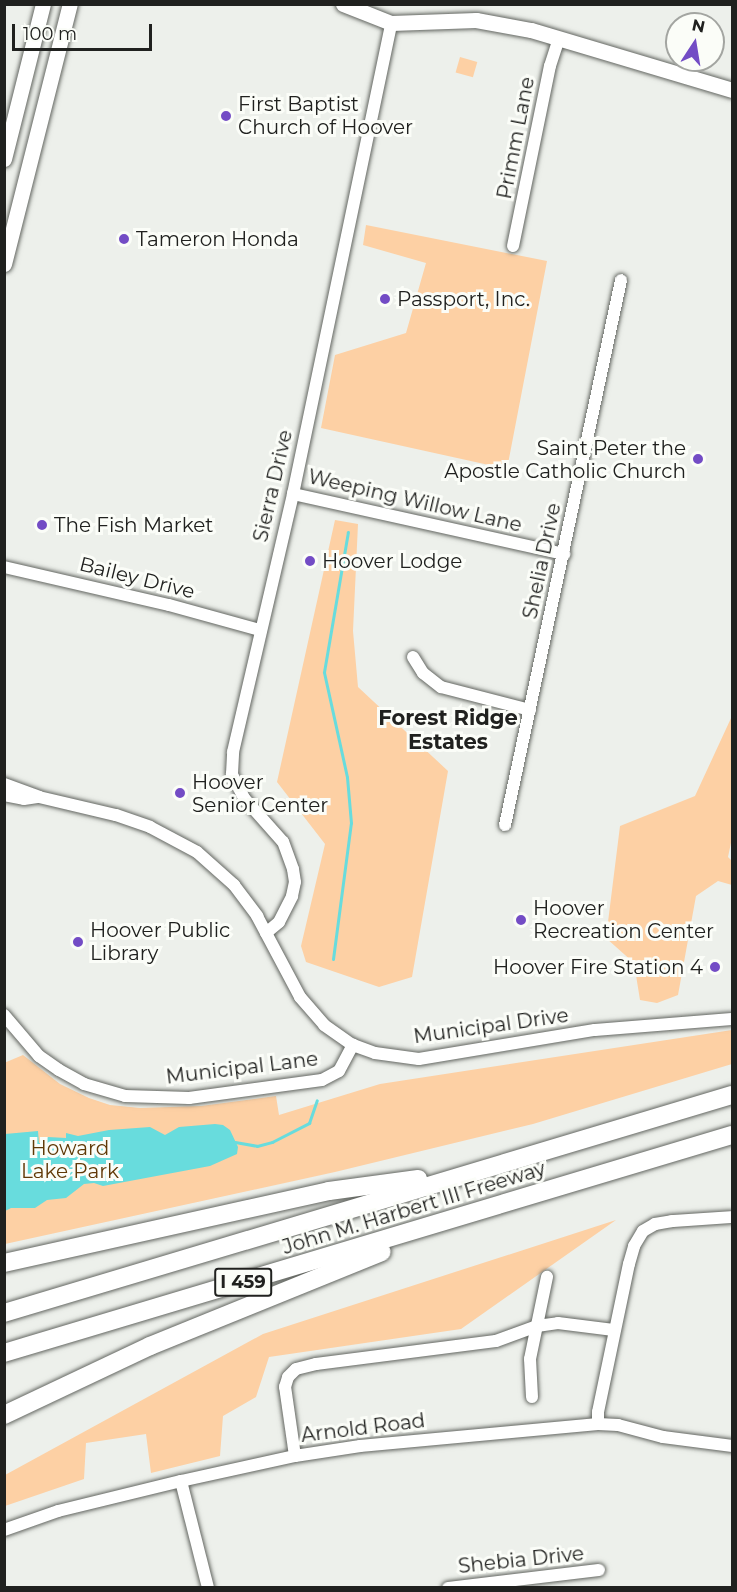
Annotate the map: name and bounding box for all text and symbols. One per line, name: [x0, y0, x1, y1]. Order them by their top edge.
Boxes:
scale bar: [15, 12, 154, 50]
north arrow: [665, 12, 725, 72]
text: N: [690, 15, 707, 36]
text: 100 m: [23, 23, 77, 45]
street label: Primm Lane: [492, 75, 540, 201]
place label: First Baptist Church of Hoover: [238, 92, 413, 139]
marker: First Baptist Church of Hoover: [219, 109, 233, 123]
place label: Tameron Honda: [136, 227, 299, 251]
marker: Tameron Honda: [117, 232, 131, 246]
place label: Passport, Inc.: [397, 287, 530, 311]
marker: Passport, Inc.: [378, 292, 392, 306]
street label: Sierra Drive: [248, 428, 298, 544]
place label: Saint Peter the Apostle Catholic Church: [444, 436, 686, 483]
marker: Saint Peter the Apostle Catholic Church: [691, 452, 705, 466]
street label: Weeping Willow Lane: [306, 465, 524, 537]
street label: Shelia Drive: [518, 501, 566, 621]
place label: The Fish Market: [54, 513, 213, 537]
marker: The Fish Market: [35, 518, 49, 532]
place label: Hoover Lodge: [322, 549, 462, 573]
street label: Bailey Drive: [77, 552, 197, 604]
marker: Hoover Lodge: [303, 554, 317, 568]
district label: Forest Ridge Estates: [378, 705, 518, 755]
place label: Hoover Senior Center: [192, 770, 328, 817]
marker: Hoover Senior Center: [173, 786, 187, 800]
place label: Hoover Recreation Center: [533, 897, 714, 944]
marker: Hoover Recreation Center: [514, 913, 528, 927]
place label: Hoover Public Library: [90, 918, 230, 965]
marker: Hoover Public Library: [71, 935, 85, 949]
place label: Hoover Fire Station 4: [493, 955, 703, 979]
marker: Hoover Fire Station 4: [708, 960, 722, 974]
street label: Municipal Drive: [412, 1003, 570, 1049]
street label: Municipal Lane: [165, 1047, 319, 1089]
park label: Howard Lake Park: [21, 1137, 119, 1184]
street label: John M. Harbert III Freeway: [280, 1157, 548, 1259]
road number: I 459: [213, 1267, 273, 1297]
street label: Arnold Road: [300, 1408, 426, 1448]
street label: Shebia Drive: [457, 1541, 585, 1579]

